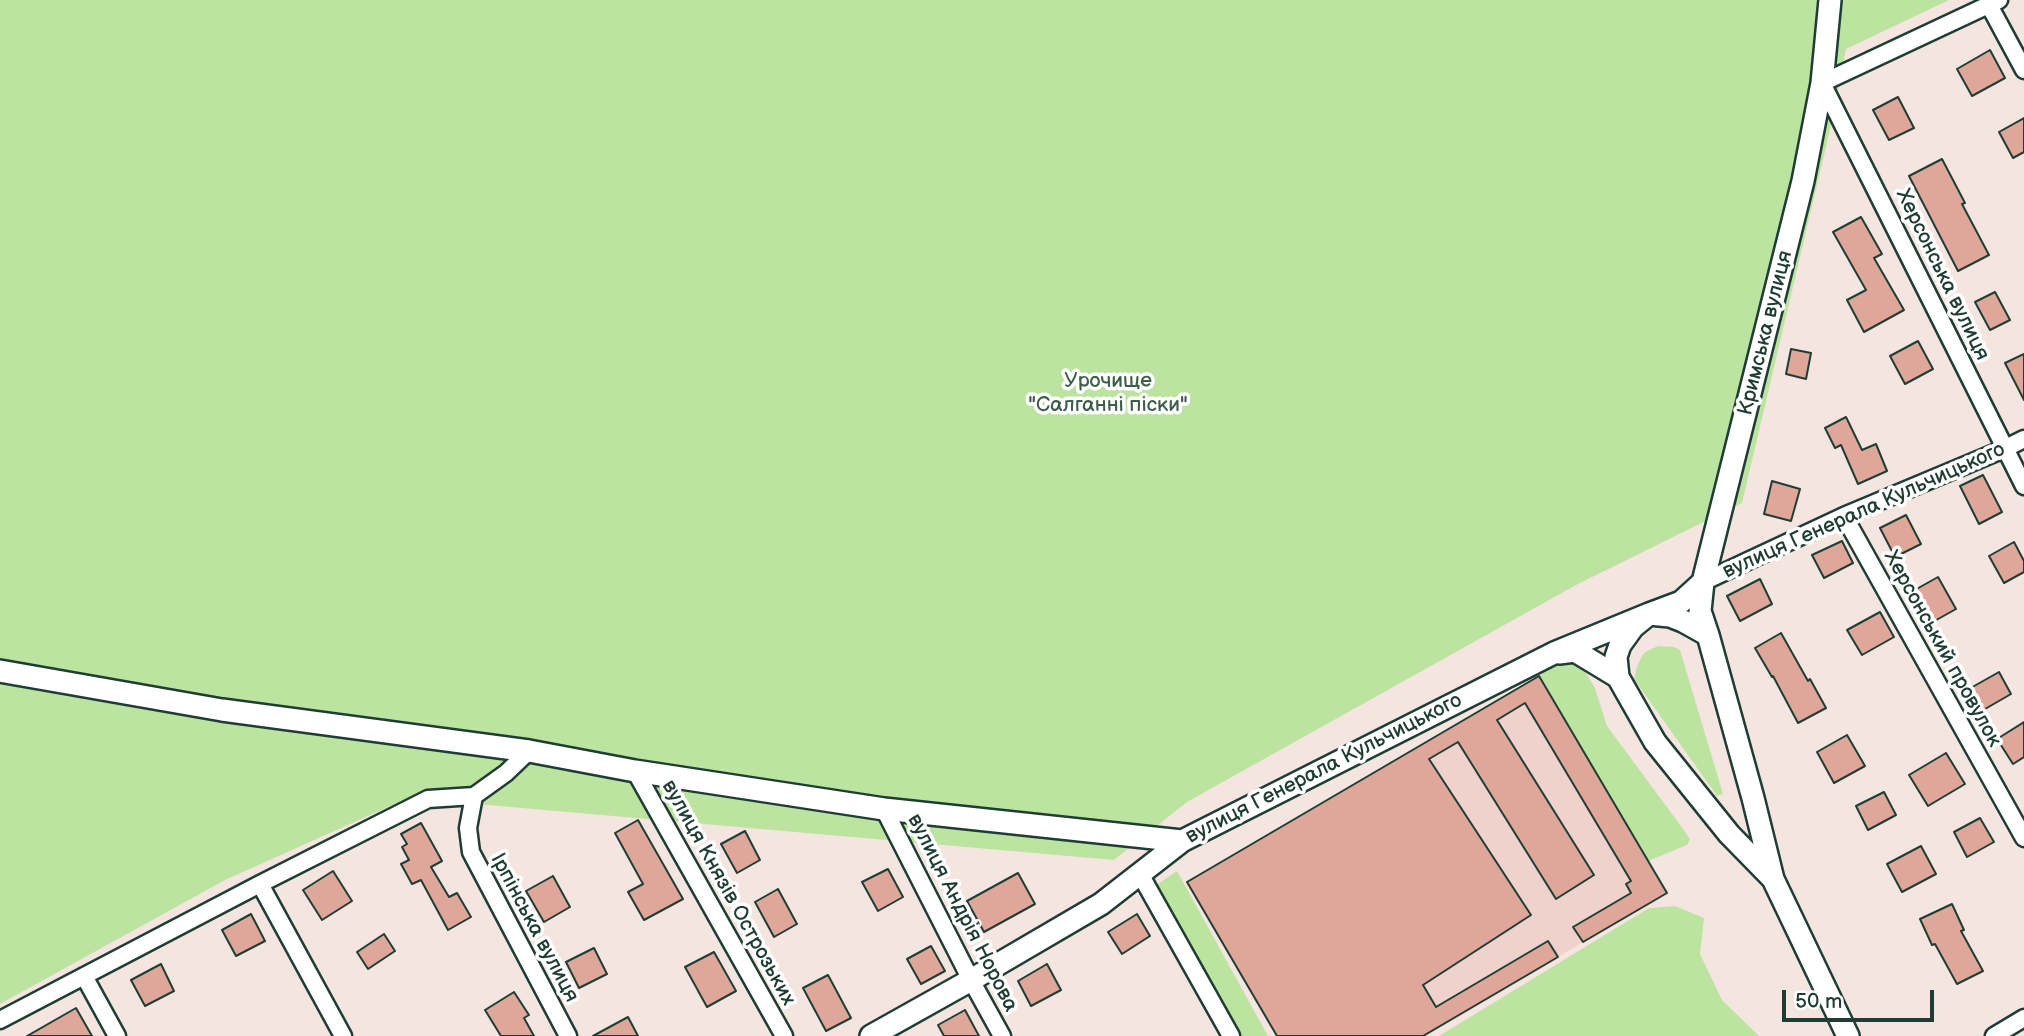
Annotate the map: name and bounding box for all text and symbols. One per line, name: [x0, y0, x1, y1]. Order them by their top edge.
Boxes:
street label: Херсонська вулиця: [1890, 185, 1994, 365]
street label: Кримська вулиця: [1733, 248, 1799, 418]
park label: Урочище "Салганні піски": [1028, 369, 1188, 419]
street label: вулиця Генерала Кульчицького: [1719, 437, 2009, 585]
street label: Херсонський провулок: [1878, 547, 2006, 751]
street label: вулиця Генерала Кульчицького: [1182, 688, 1466, 850]
street label: вулиця Князів Острозьких: [655, 776, 801, 1010]
street label: вулиця Андрія Норова: [901, 810, 1023, 1016]
street label: Ірпінська вулиця: [484, 849, 584, 1007]
scale bar: [1786, 976, 1938, 1020]
text: 50 m: [1795, 989, 1842, 1014]

